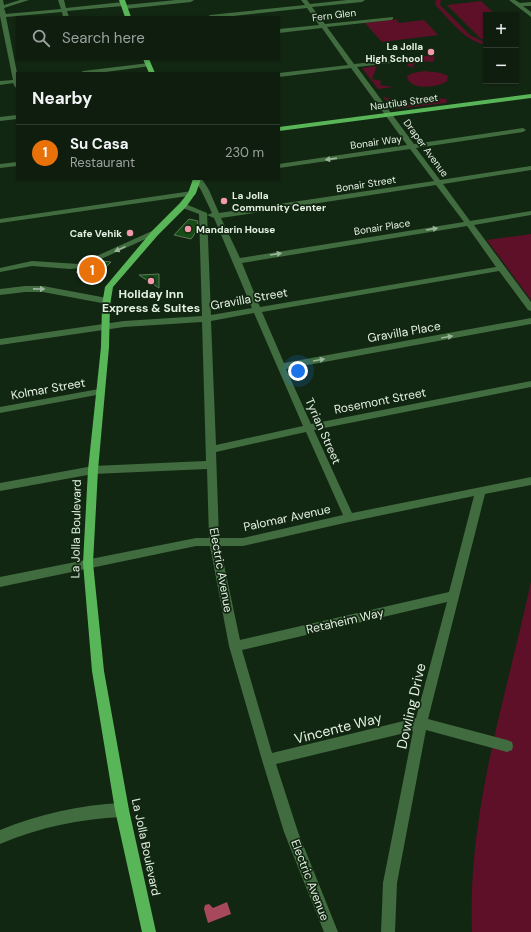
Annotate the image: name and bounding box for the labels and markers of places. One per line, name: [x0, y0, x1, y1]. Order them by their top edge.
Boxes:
place label: La Jolla High School: [365, 40, 423, 65]
marker: La Jolla High School: [426, 47, 436, 57]
place label: La Jolla Community Center: [232, 189, 326, 214]
marker: La Jolla Community Center: [219, 196, 229, 206]
place label: Mandarin House: [196, 223, 275, 236]
marker: Mandarin House: [183, 224, 193, 234]
place label: Cafe Vehik: [70, 227, 122, 240]
marker: Cafe Vehik: [125, 228, 135, 238]
pin: 1: [79, 255, 105, 285]
marker: Holiday Inn Express & Suites: [146, 276, 156, 286]
place label: Holiday Inn Express & Suites: [102, 286, 200, 316]

